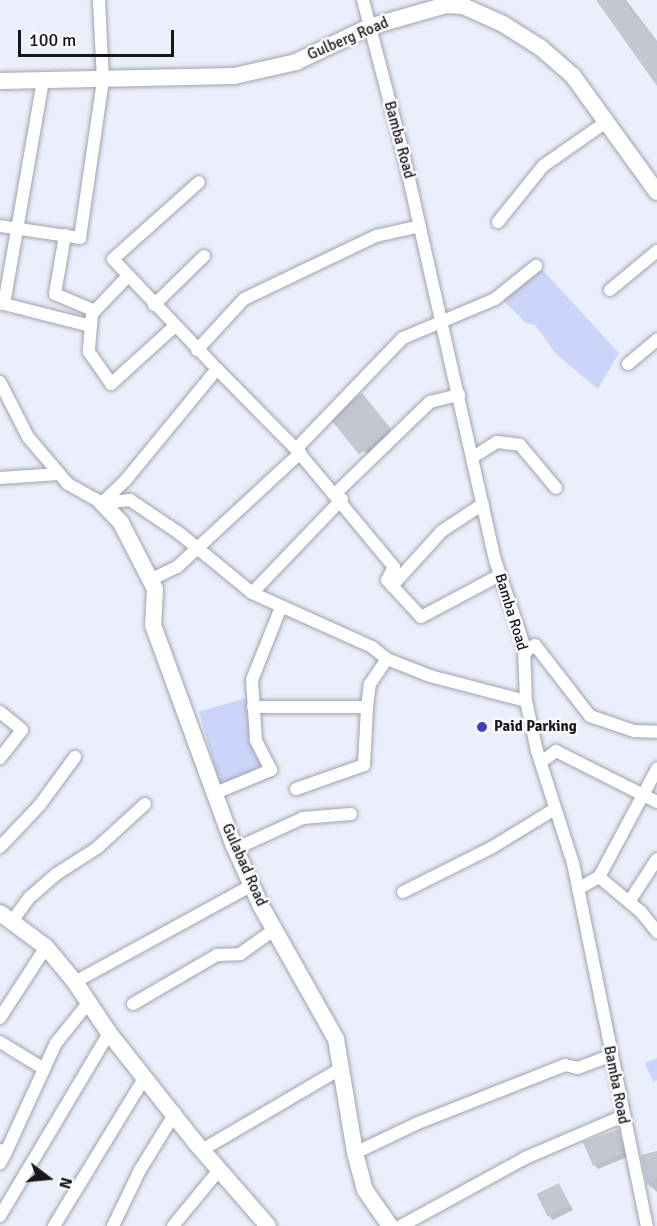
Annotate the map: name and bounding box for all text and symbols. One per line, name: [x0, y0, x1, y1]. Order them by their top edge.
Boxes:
street label: Gulberg Road: [305, 14, 391, 64]
scale bar: [21, 18, 177, 56]
text: 100 m: [29, 29, 76, 51]
street label: Bamba Road: [380, 99, 418, 181]
street label: Bamba Road: [491, 571, 531, 653]
place label: Paid Parking: [494, 718, 577, 736]
marker: Paid Parking: [475, 720, 489, 734]
street label: Gulabad Road: [218, 821, 270, 909]
street label: Bamba Road: [600, 1044, 632, 1126]
north arrow: [18, 1148, 78, 1208]
text: N: [54, 1175, 76, 1191]

